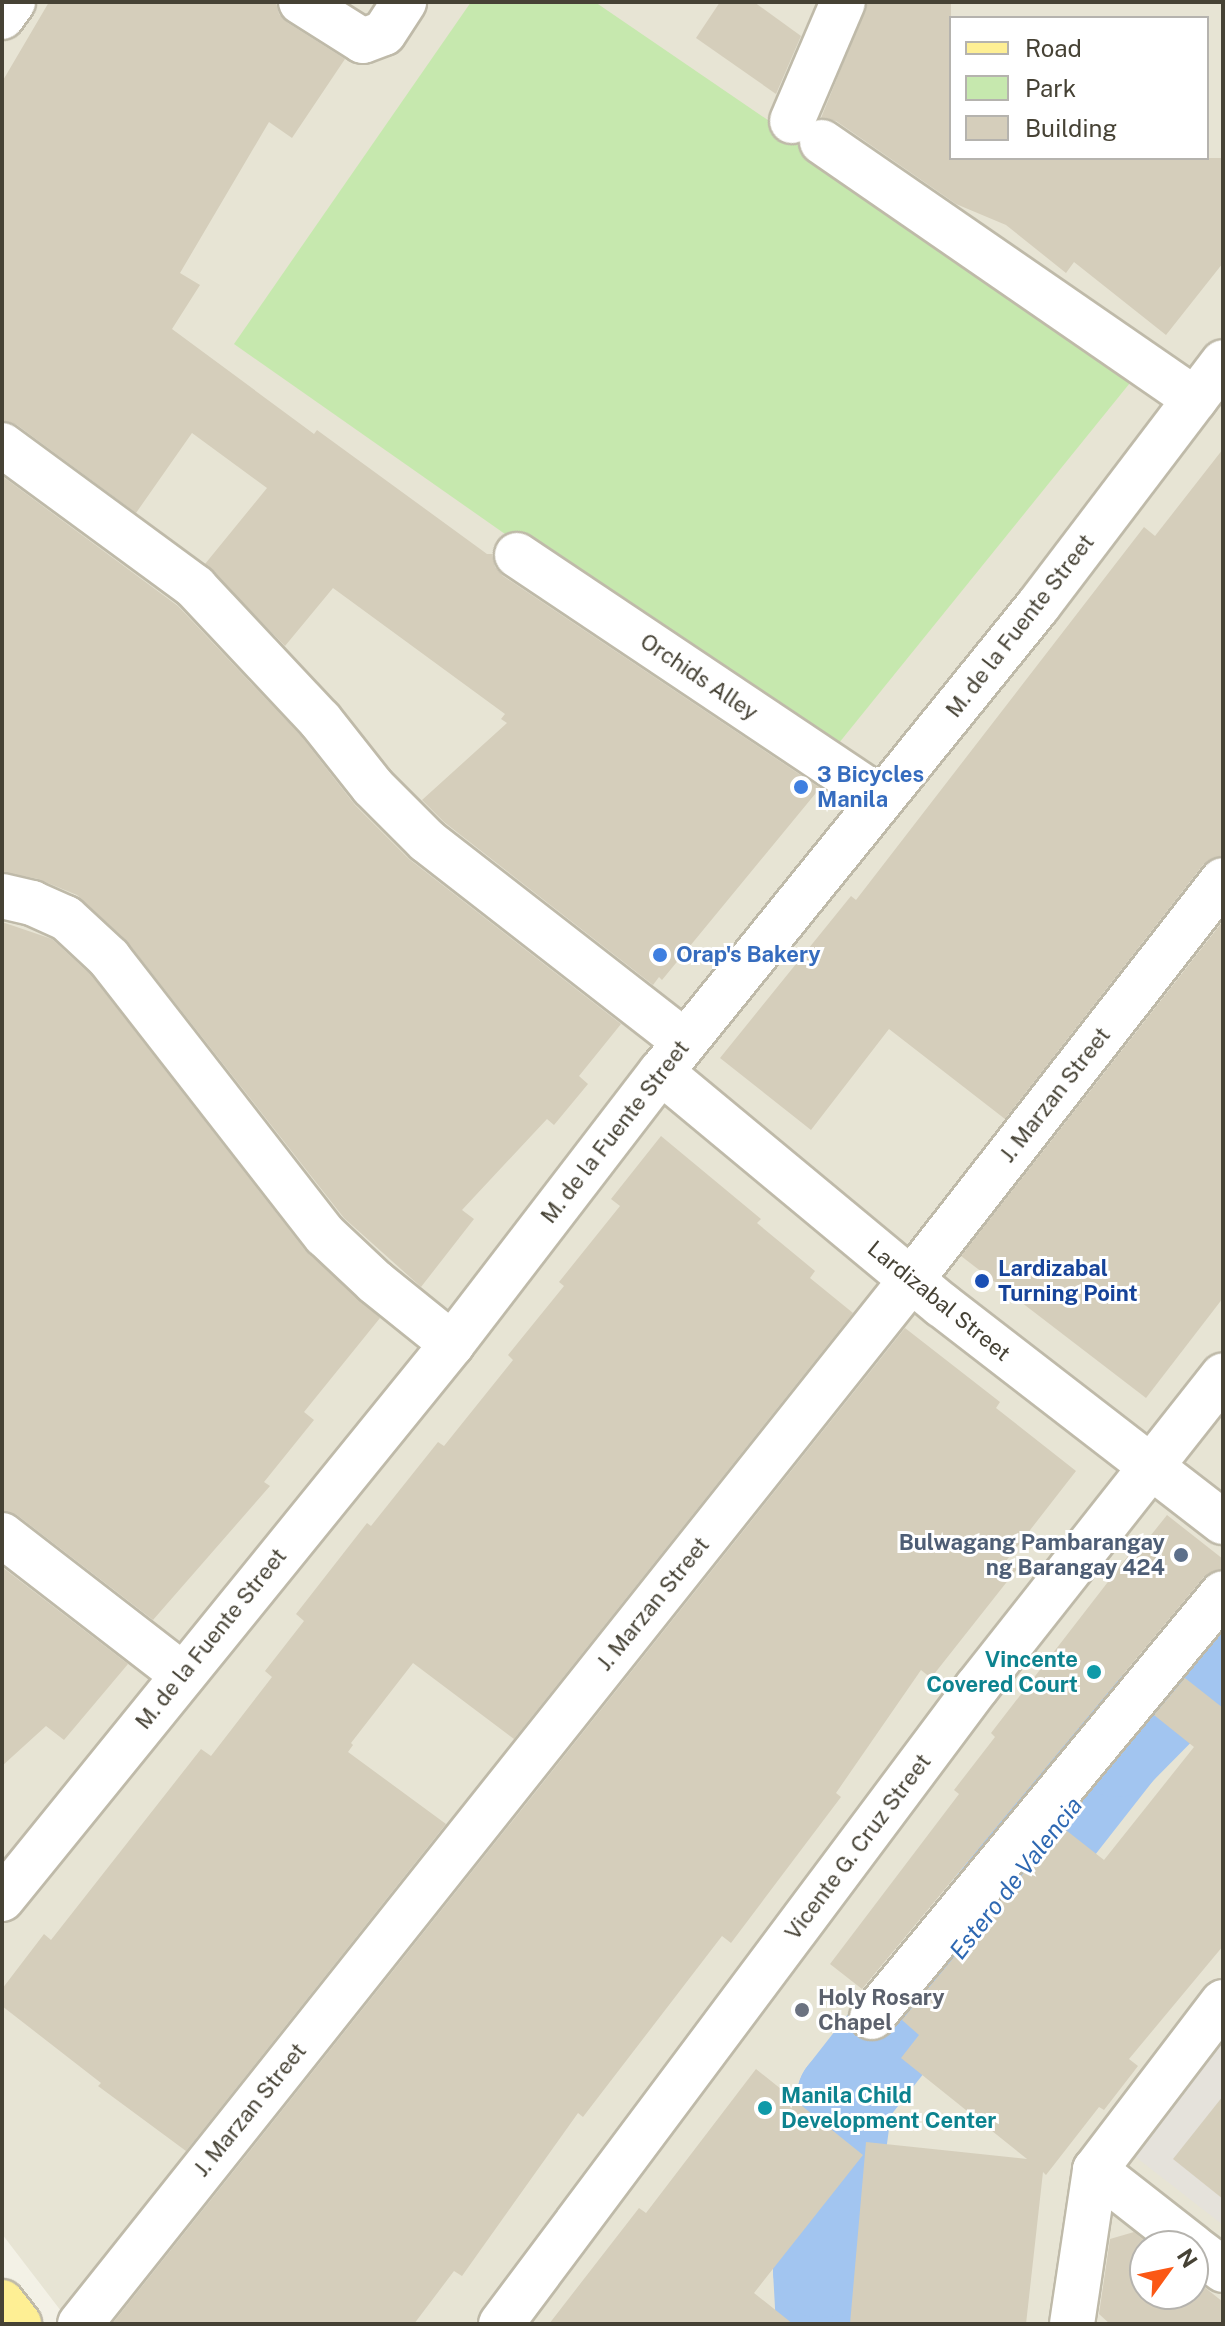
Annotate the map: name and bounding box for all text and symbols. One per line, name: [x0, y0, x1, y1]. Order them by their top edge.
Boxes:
legend: [949, 16, 1209, 160]
text: Road: [1025, 34, 1082, 62]
text: Park: [1025, 74, 1076, 102]
text: Building: [1025, 114, 1117, 142]
street label: M. de la Fuente Street: [940, 529, 1100, 723]
street label: Orchids Alley: [635, 628, 763, 726]
place label: 3 Bicycles Manila: [817, 761, 924, 812]
marker: 3 Bicycles Manila: [792, 778, 810, 796]
place label: Orap's Bakery: [676, 942, 821, 968]
marker: Orap's Bakery: [651, 946, 669, 964]
street label: J. Marzan Street: [994, 1022, 1116, 1168]
street label: M. de la Fuente Street: [535, 1035, 695, 1229]
street label: Lardizabal Street: [862, 1235, 1016, 1367]
place label: Lardizabal Turning Point: [998, 1255, 1138, 1306]
marker: Lardizabal Turning Point: [973, 1272, 991, 1290]
place label: Bulwagang Pambarangay ng Barangay 424: [899, 1529, 1165, 1580]
street label: J. Marzan Street: [591, 1532, 715, 1676]
street label: M. de la Fuente Street: [130, 1543, 292, 1735]
marker: Bulwagang Pambarangay ng Barangay 424: [1172, 1546, 1190, 1564]
place label: Vincente Covered Court: [926, 1646, 1078, 1698]
marker: Vincente Covered Court: [1085, 1663, 1103, 1681]
street label: Vicente G. Cruz Street: [779, 1749, 937, 1945]
water label: Estero de Valencia: [943, 1791, 1089, 1965]
place label: Holy Rosary Chapel: [818, 1984, 945, 2036]
marker: Holy Rosary Chapel: [793, 2001, 811, 2019]
street label: J. Marzan Street: [188, 2038, 312, 2182]
place label: Manila Child Development Center: [781, 2082, 996, 2134]
marker: Manila Child Development Center: [756, 2099, 774, 2117]
north arrow: [1129, 2230, 1209, 2310]
text: N: [1172, 2244, 1203, 2272]

